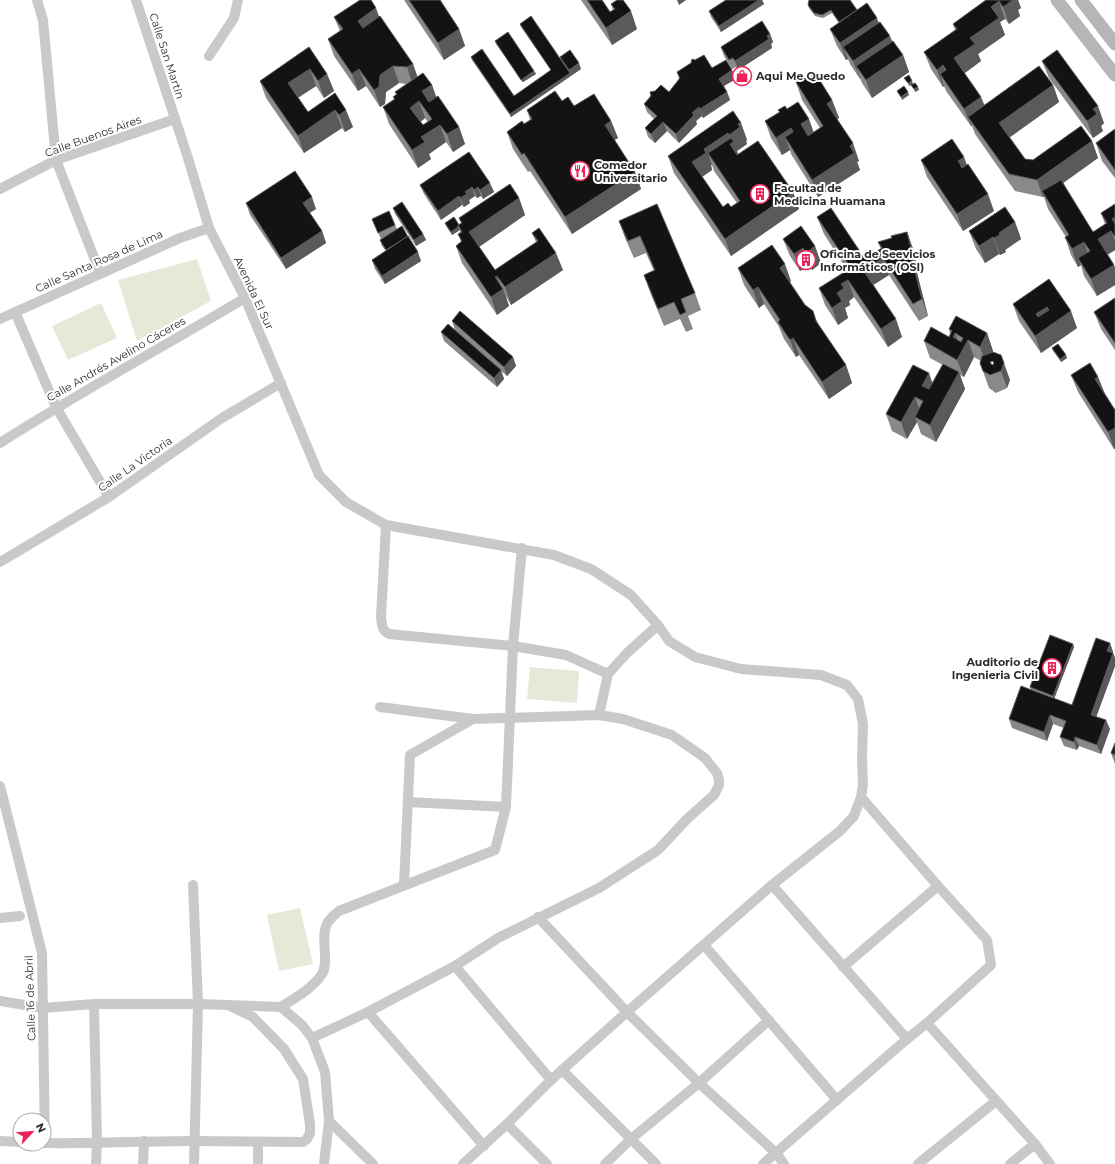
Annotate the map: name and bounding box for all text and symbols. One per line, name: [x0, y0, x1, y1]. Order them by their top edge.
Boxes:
street label: Calle San Martín: [146, 11, 188, 101]
shop icon: Aqui Me Quedo: [731, 65, 753, 87]
place label: Aqui Me Quedo: [755, 69, 845, 83]
street label: Calle Buenos Aires: [43, 112, 144, 160]
place label: Comedor Universitario: [594, 158, 667, 185]
restaurant icon: Comedor Universitario: [569, 160, 591, 182]
place label: Facultad de Medicina Huamana: [774, 181, 886, 208]
building icon: Facultad de Medicina Huamana: [749, 183, 771, 205]
street label: Calle Santa Rosa de Lima: [33, 227, 165, 295]
place label: Oficina de Seevicios Informáticos (OSI): [820, 247, 936, 274]
building icon: Oficina de Seevicios Informáticos (OSI): [795, 249, 817, 271]
street label: Avenida El Sur: [231, 254, 277, 332]
street label: Calle Andrés Avelino Cáceres: [44, 313, 188, 405]
street label: Calle La Victoria: [95, 433, 175, 495]
place label: Auditorio de Ingenieria Civil: [952, 655, 1038, 682]
building icon: Auditorio de Ingenieria Civil: [1041, 657, 1063, 679]
street label: Calle 16 de Abril: [22, 955, 38, 1041]
north arrow: [12, 1112, 52, 1152]
text: N: [33, 1121, 49, 1135]

